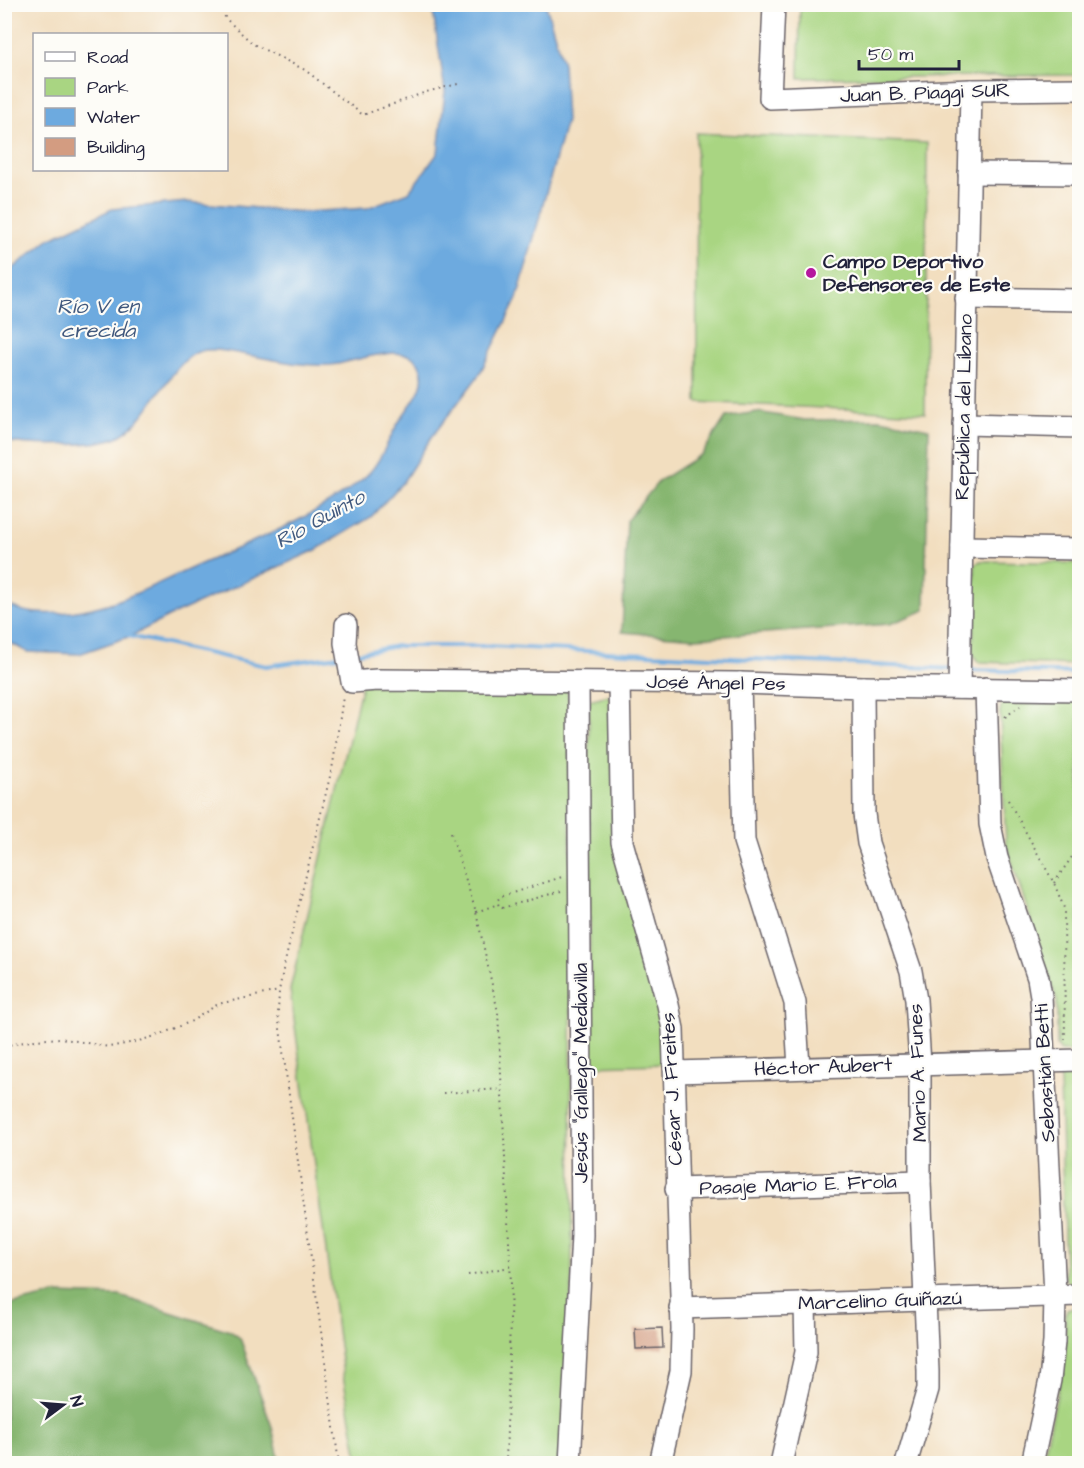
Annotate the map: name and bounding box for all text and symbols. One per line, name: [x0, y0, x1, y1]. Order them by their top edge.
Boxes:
legend: [33, 33, 228, 171]
scale bar: [859, 33, 960, 71]
text: 50 m: [868, 42, 913, 67]
text: Road: [87, 45, 128, 70]
text: Park: [87, 75, 129, 100]
street label: Juan B. Piaggi SUR: [840, 76, 1010, 111]
text: Water: [87, 105, 140, 130]
text: Building: [87, 135, 145, 161]
place label: Campo Deportivo Defensores de Este: [823, 248, 1011, 299]
marker: Campo Deportivo Defensores de Este: [804, 266, 818, 280]
water label: Río V en crecida: [57, 292, 140, 345]
street label: República del Líbano: [948, 314, 980, 500]
water label: Río Quinto: [270, 482, 372, 555]
street label: José Ángel Pes: [646, 668, 786, 699]
street label: Jesús "Gallego" Mediavilla: [567, 963, 596, 1183]
street label: Mario A. Funes: [902, 1003, 934, 1143]
street label: Sebastián Betti: [1027, 1003, 1063, 1143]
street label: César J. Freites: [654, 1012, 690, 1166]
street label: Héctor Aubert: [753, 1051, 893, 1083]
street label: Pasaje Mario E. Frola: [699, 1168, 897, 1202]
street label: Marcelino Guiñazú: [798, 1284, 962, 1318]
north arrow: [33, 1375, 93, 1435]
text: N: [65, 1393, 88, 1409]

